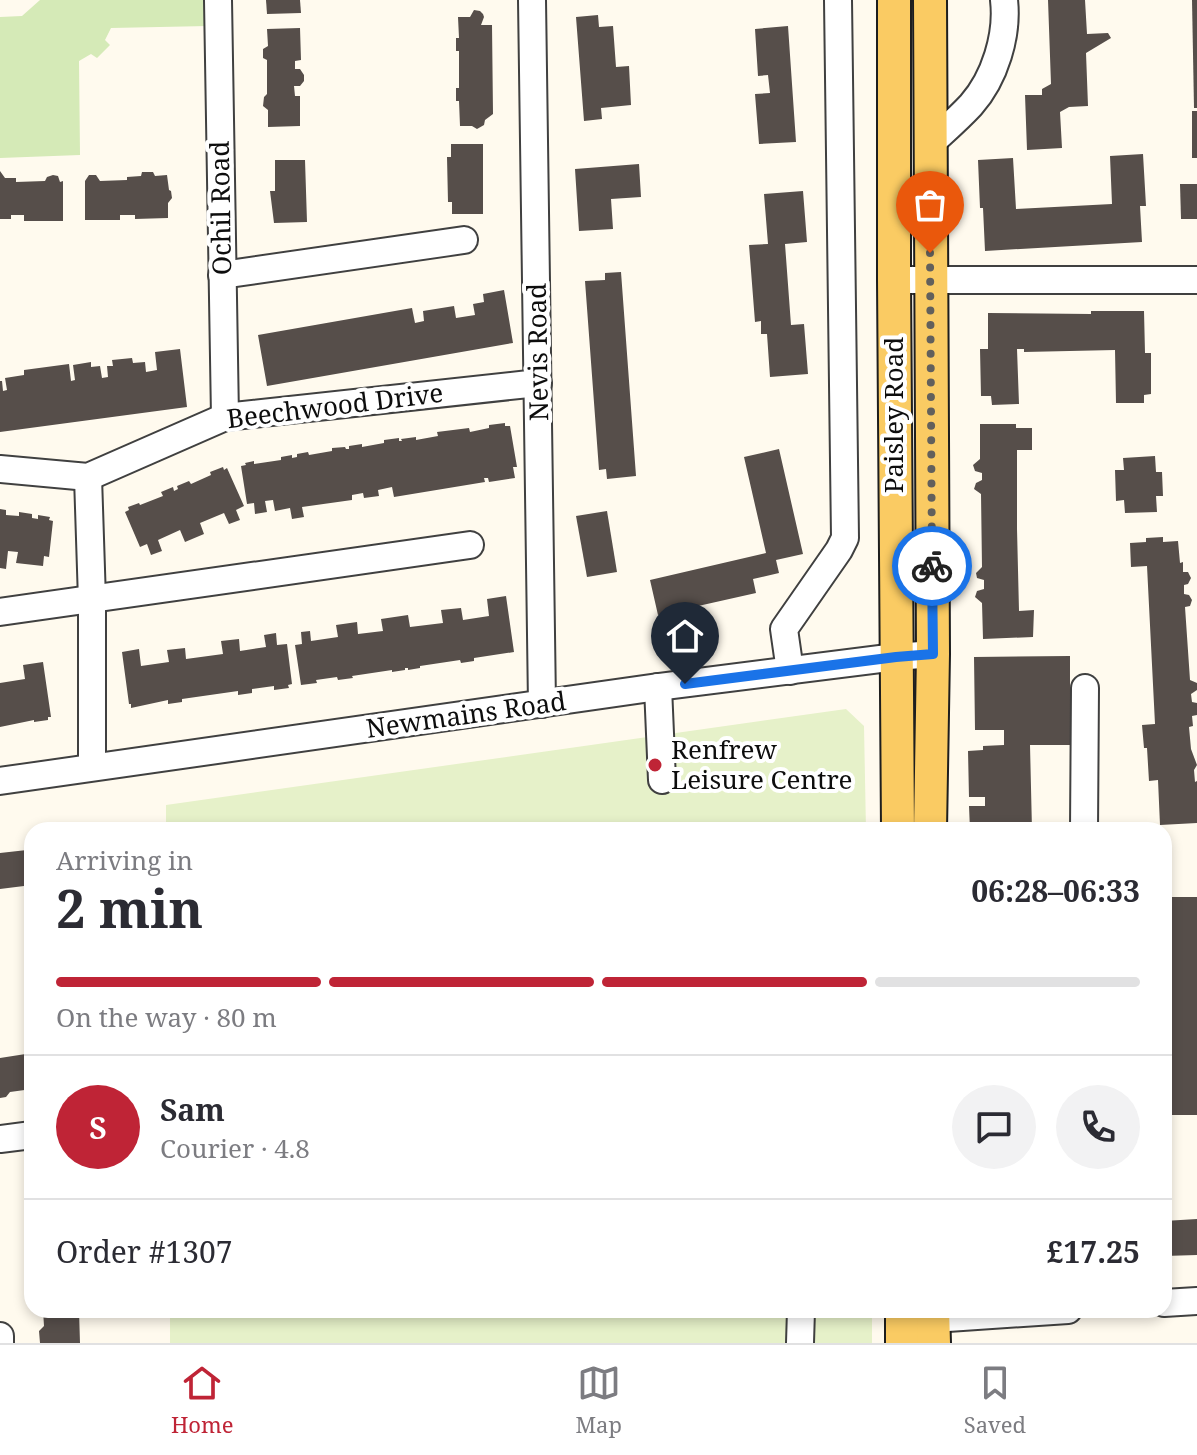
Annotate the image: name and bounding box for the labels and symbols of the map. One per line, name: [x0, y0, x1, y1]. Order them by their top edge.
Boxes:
street label: Ochil Road: [201, 140, 239, 276]
pin: [896, 171, 964, 253]
street label: Nevis Road: [518, 283, 556, 421]
street label: Paisley Road: [875, 337, 911, 493]
street label: Beechwood Drive: [225, 374, 445, 436]
courier: [892, 526, 972, 606]
pin: [651, 602, 719, 684]
street label: Newmains Road: [364, 682, 568, 746]
place label: Renfrew Leisure Centre: [671, 731, 853, 797]
marker: Renfrew Leisure Centre: [646, 756, 664, 774]

